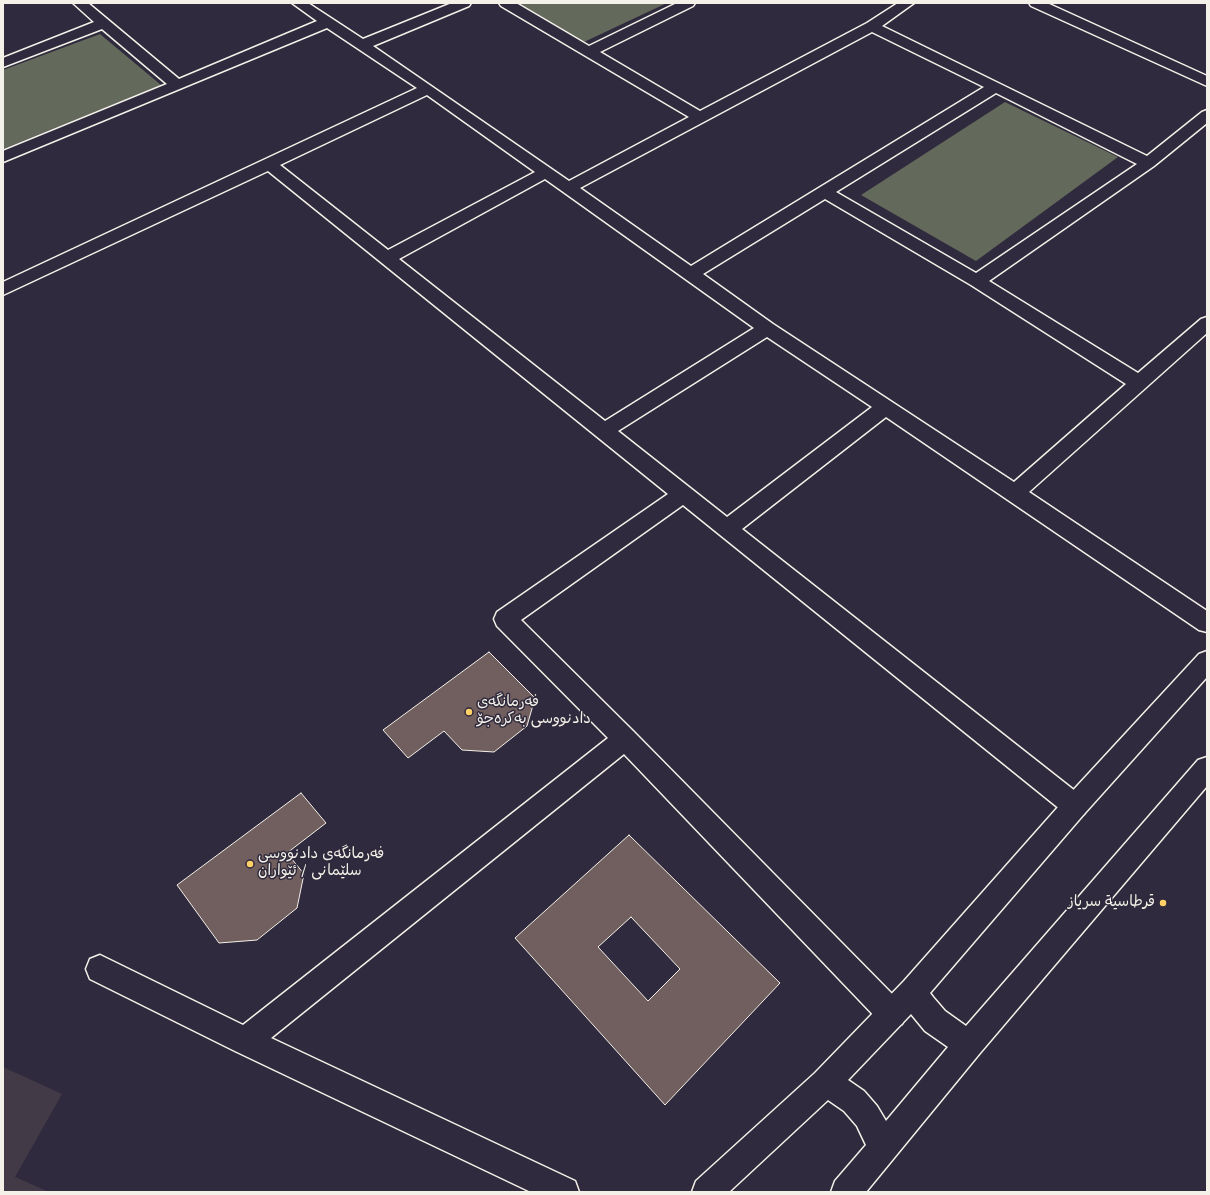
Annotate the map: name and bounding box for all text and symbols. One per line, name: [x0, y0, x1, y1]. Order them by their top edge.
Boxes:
place label: فەرمانگەی دادنووسی بەکرەجۆ: [477, 694, 591, 729]
marker: فەرمانگەی دادنووسی بەکرەجۆ: [464, 707, 474, 717]
place label: فەرمانگەی دادنووسی سلێمانی / ئێواران: [258, 846, 384, 881]
marker: فەرمانگەی دادنووسی سلێمانی / ئێواران: [245, 859, 255, 869]
place label: قرطاسية سرياز: [1068, 894, 1155, 912]
marker: قرطاسية سرياز: [1158, 898, 1168, 908]

